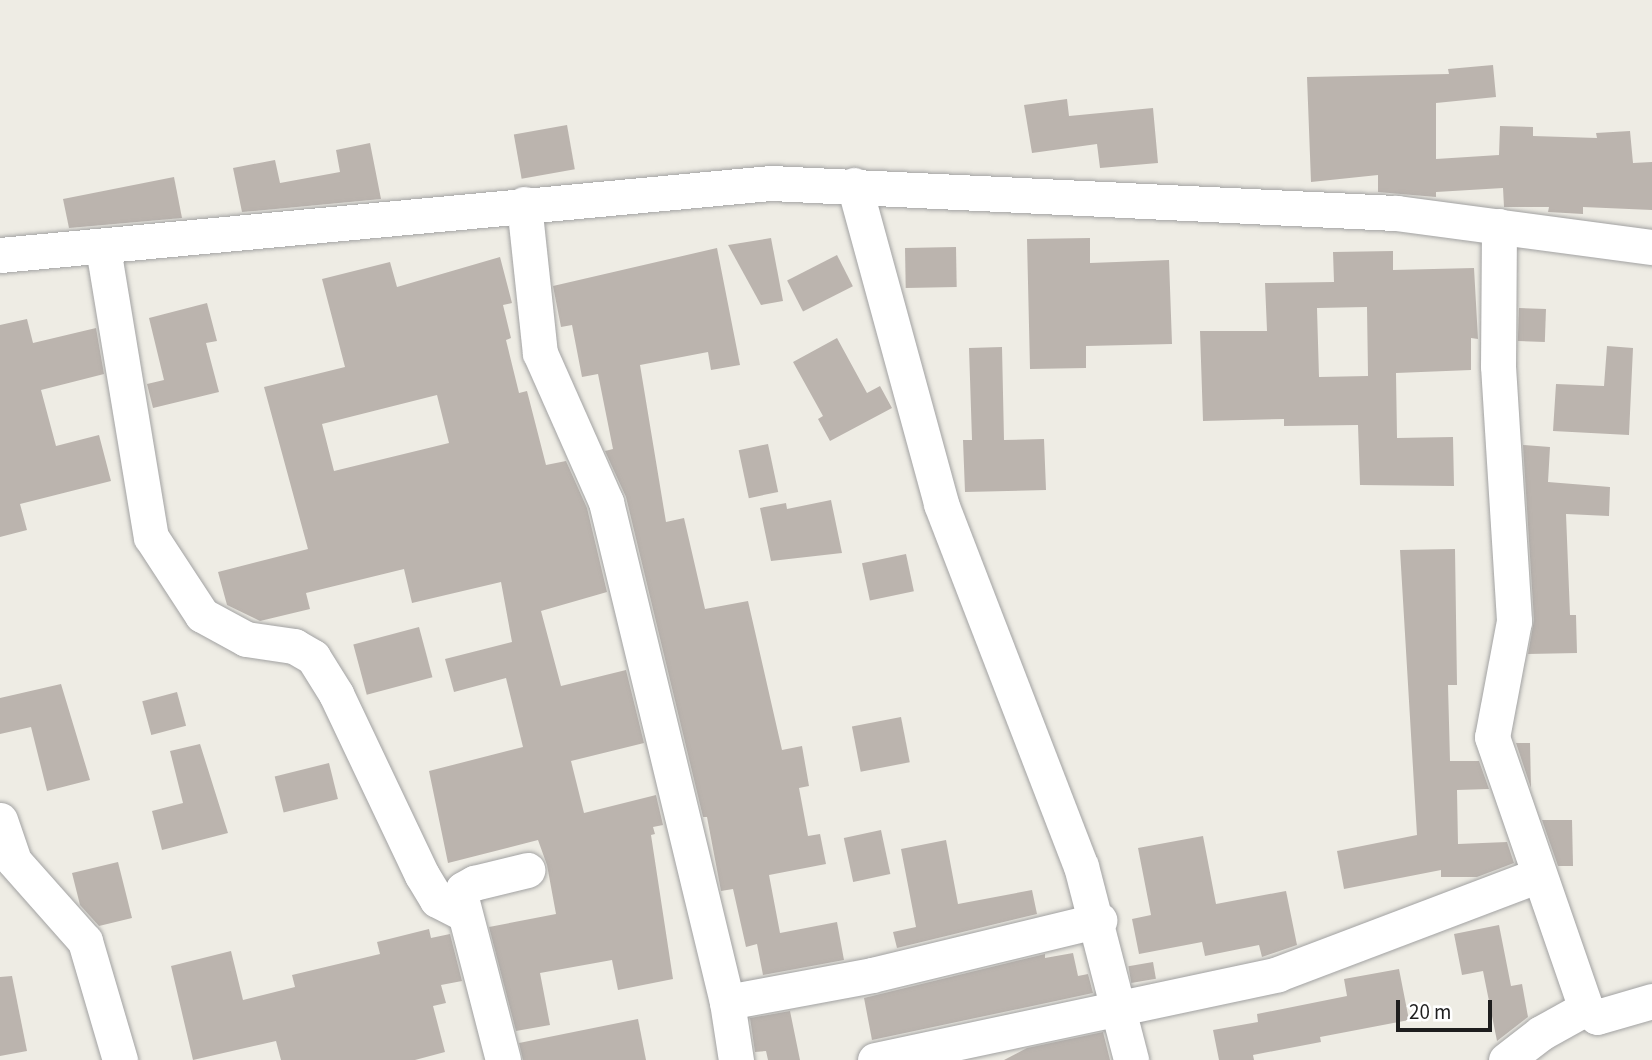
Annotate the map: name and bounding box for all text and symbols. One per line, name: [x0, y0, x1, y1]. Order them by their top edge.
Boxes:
scale bar: [1400, 986, 1496, 1030]
text: 20 m: [1409, 997, 1451, 1027]

